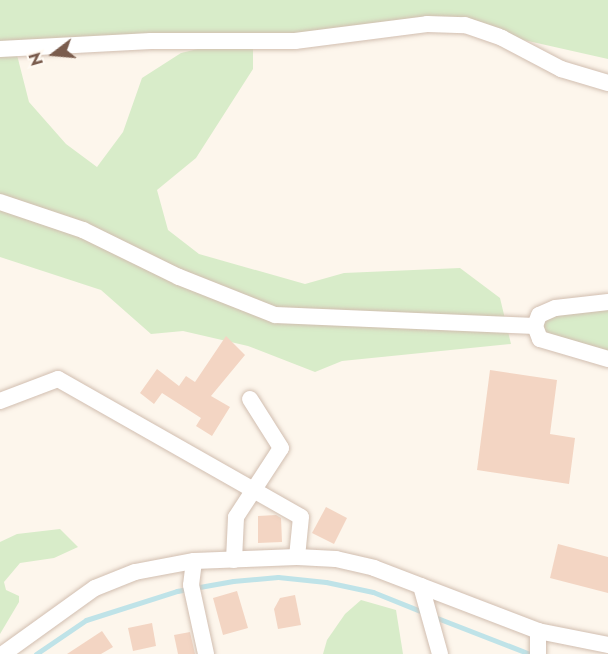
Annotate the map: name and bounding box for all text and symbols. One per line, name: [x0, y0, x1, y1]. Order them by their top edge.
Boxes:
north arrow: [24, 24, 84, 84]
text: N: [23, 50, 49, 68]

